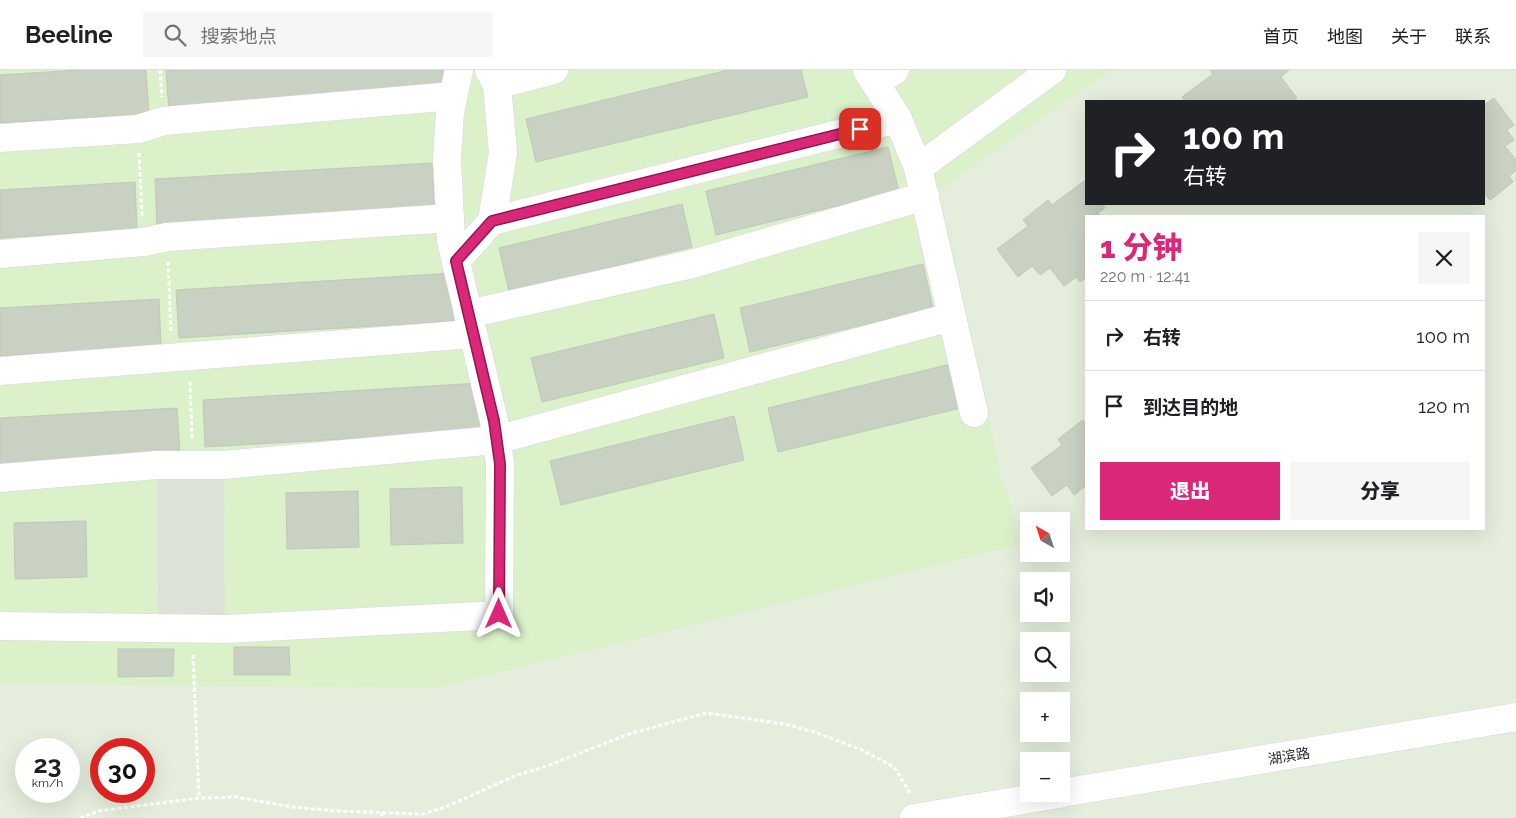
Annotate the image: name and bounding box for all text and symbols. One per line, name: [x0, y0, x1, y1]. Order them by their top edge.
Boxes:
search box: [143, 12, 493, 57]
text: Beeline: [25, 20, 113, 49]
icon: search: [161, 21, 189, 49]
text: 搜索地点: [201, 25, 277, 47]
text: 首页: [1263, 26, 1299, 47]
text: 地图: [1327, 26, 1363, 47]
text: 关于: [1391, 26, 1427, 47]
text: 联系: [1455, 26, 1491, 47]
pin: [839, 108, 881, 150]
icon: arrive: [846, 115, 874, 143]
text: 100 m: [1183, 116, 1284, 157]
icon: right: [1100, 120, 1165, 185]
text: 右转: [1183, 163, 1227, 189]
text: 1 分钟: [1100, 230, 1183, 265]
button: close: [1418, 232, 1470, 284]
text: 220 m · 12:41: [1100, 267, 1190, 286]
icon: right: [1100, 322, 1128, 350]
text: 100 m: [1416, 325, 1470, 347]
text: 右转: [1143, 326, 1181, 348]
icon: arrive: [1100, 392, 1128, 420]
text: 120 m: [1418, 395, 1470, 417]
text: 到达目的地: [1143, 396, 1238, 418]
button: 退出: [1100, 462, 1280, 520]
button: 分享: [1290, 462, 1470, 520]
north arrow: [1020, 512, 1070, 562]
map controls: [1020, 512, 1070, 802]
button: sound: [1020, 572, 1070, 622]
position arrow: [472, 587, 524, 639]
button: search: [1020, 632, 1070, 682]
button: +: [1020, 692, 1070, 742]
speed limit sign: 30: [90, 738, 155, 803]
street label: 湖滨路: [1267, 745, 1311, 767]
text: 23: [33, 749, 62, 779]
button: −: [1020, 752, 1070, 802]
text: km/h: [32, 776, 63, 790]

